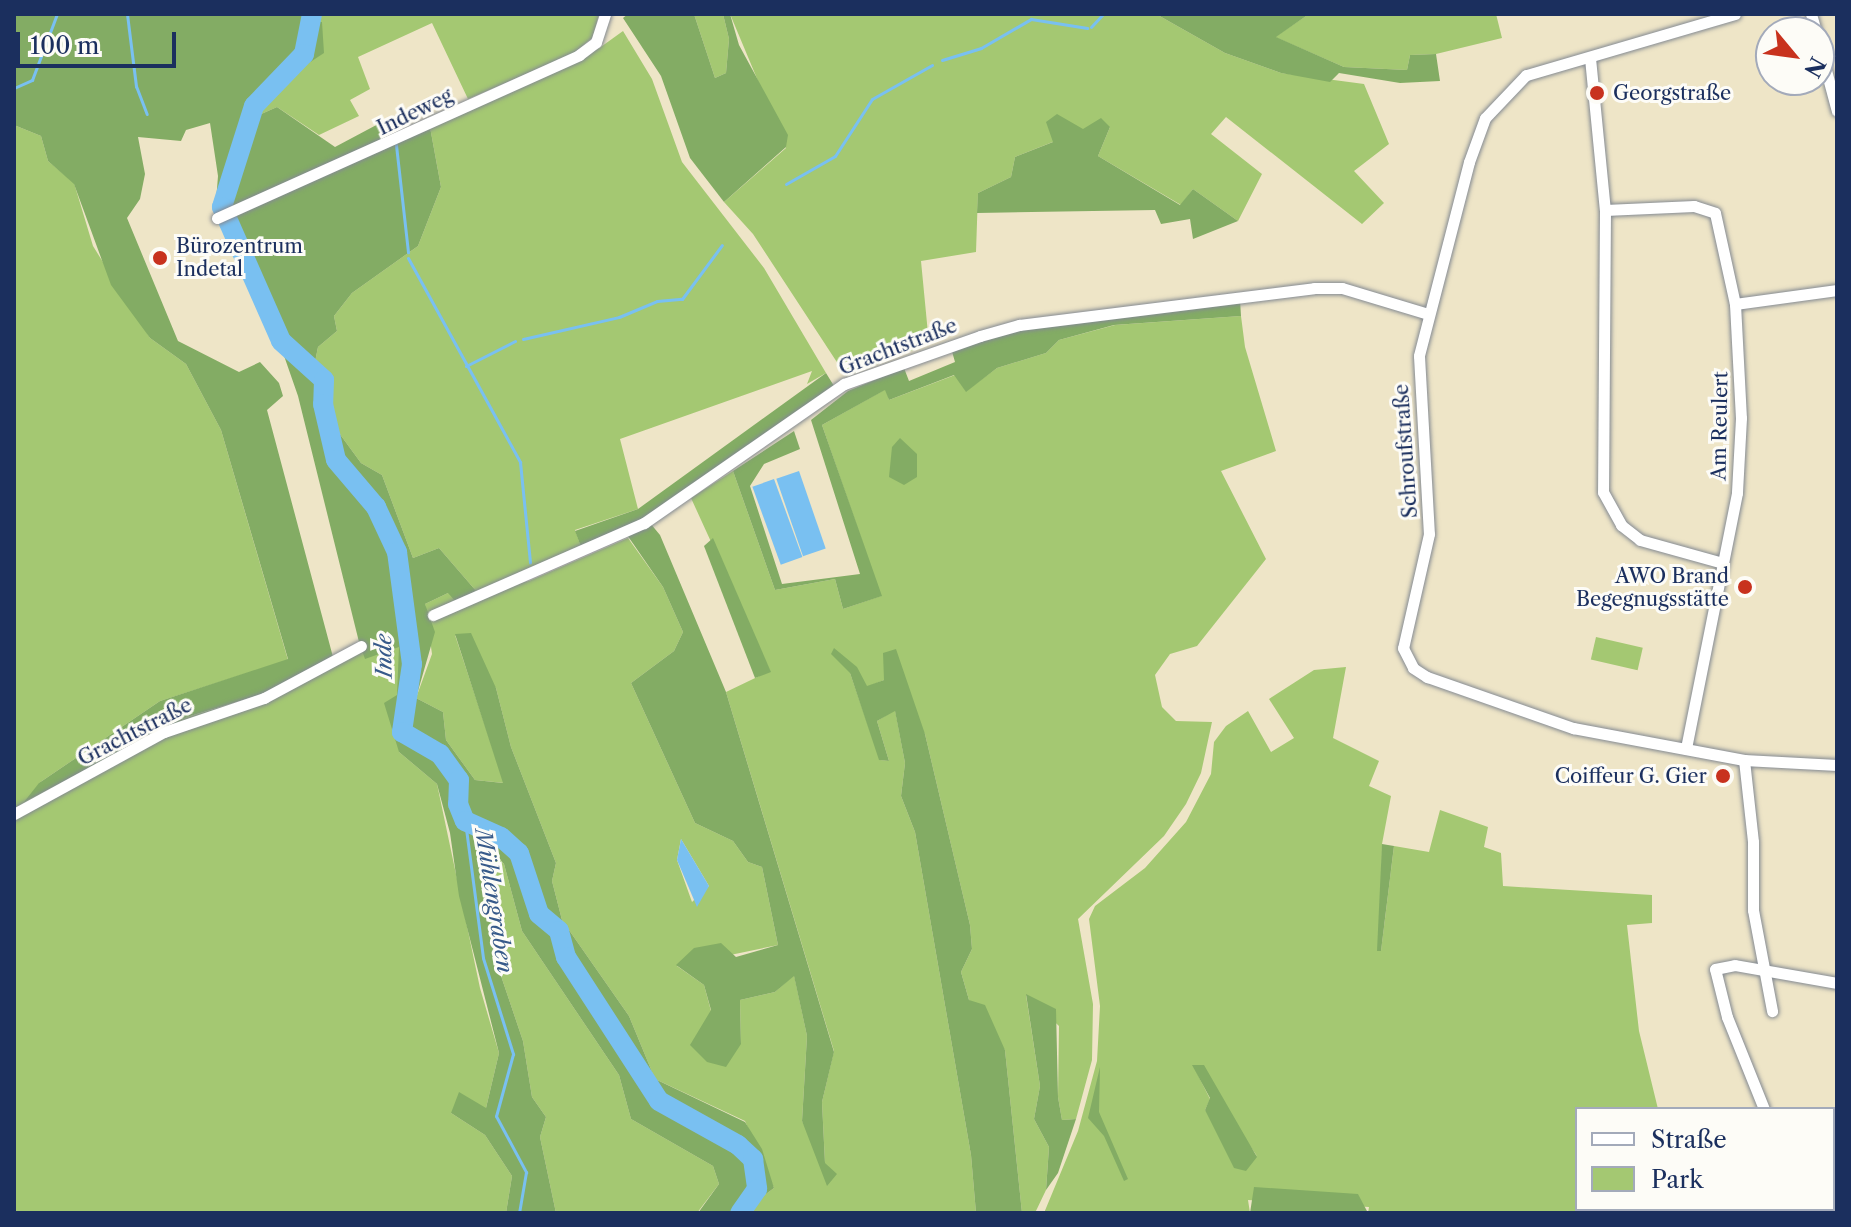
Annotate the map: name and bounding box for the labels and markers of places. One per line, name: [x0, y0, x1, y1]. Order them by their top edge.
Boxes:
place label: Georgstraße: [1613, 81, 1731, 105]
marker: Georgstraße: [1588, 84, 1606, 102]
place label: Bürozentrum Indetal: [176, 234, 303, 281]
marker: Bürozentrum Indetal: [151, 249, 169, 267]
place label: AWO Brand Begegnugsstätte: [1576, 564, 1729, 611]
marker: AWO Brand Begegnugsstätte: [1736, 578, 1754, 596]
place label: Coiffeur G. Gier: [1554, 764, 1707, 788]
marker: Coiffeur G. Gier: [1714, 767, 1732, 785]

